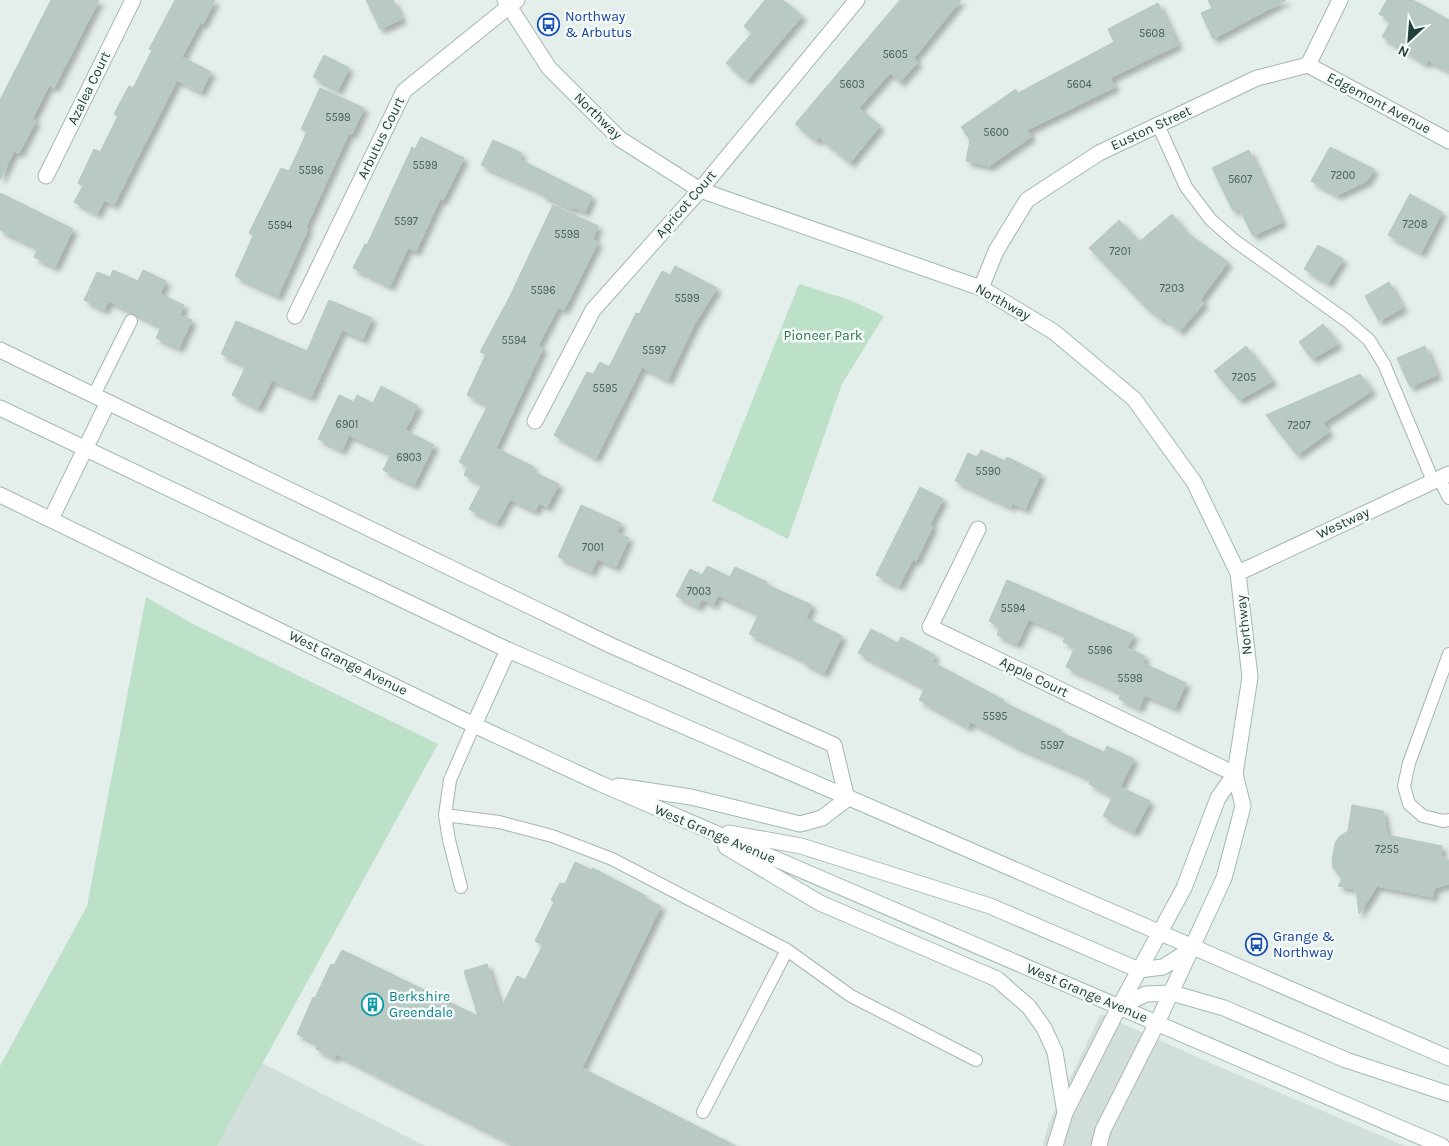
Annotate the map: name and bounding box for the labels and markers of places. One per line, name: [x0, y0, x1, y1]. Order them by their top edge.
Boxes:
place label: Northway & Arbutus: [565, 8, 632, 41]
bus stop icon: Northway & Arbutus: [537, 12, 561, 36]
place label: Grange & Northway: [1273, 928, 1335, 961]
bus stop icon: Grange & Northway: [1245, 932, 1269, 956]
place label: Berkshire Greendale: [389, 988, 453, 1021]
building icon: Berkshire Greendale: [361, 992, 385, 1016]

